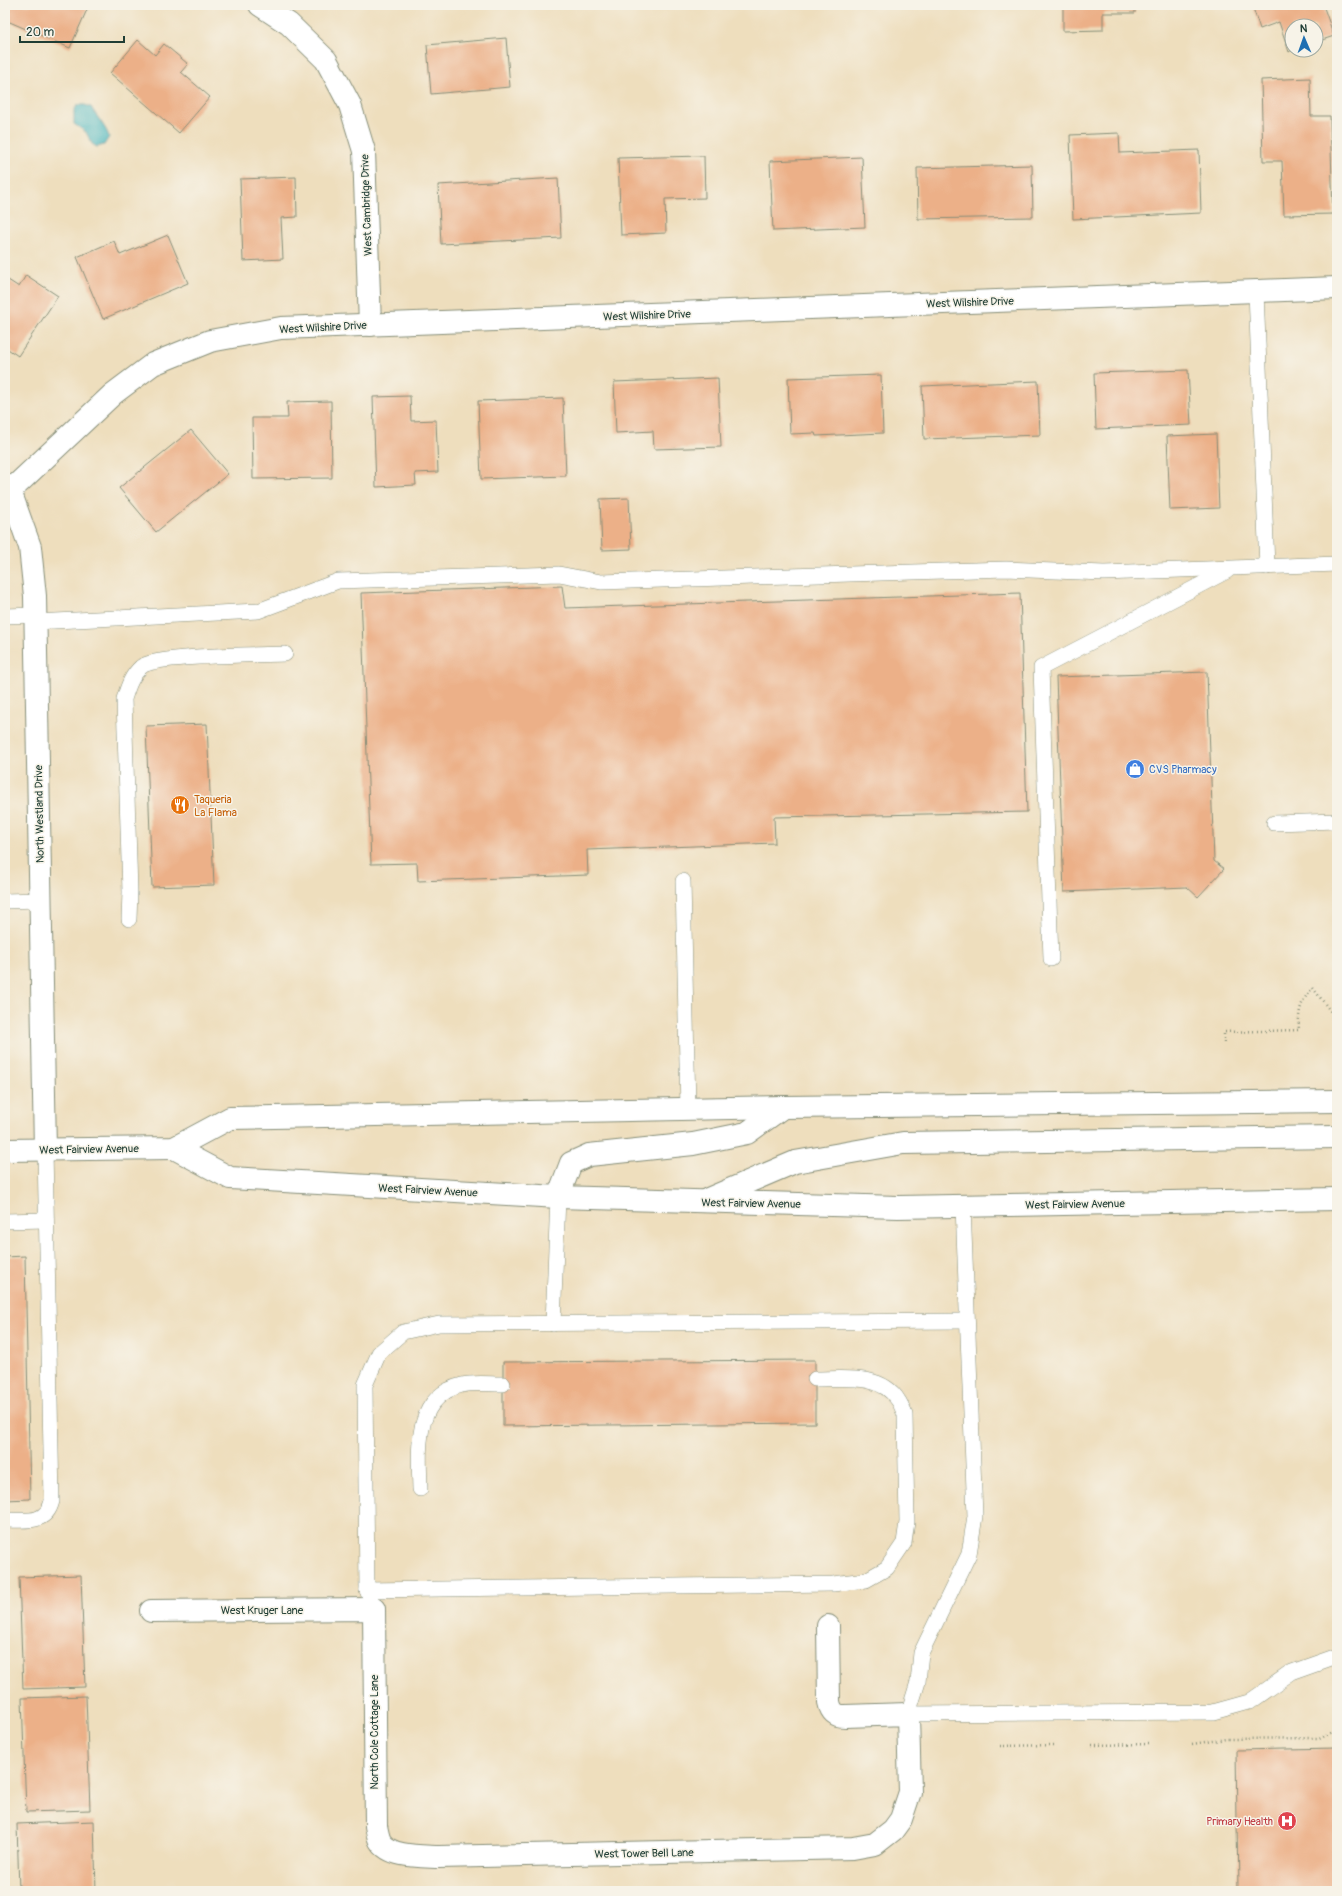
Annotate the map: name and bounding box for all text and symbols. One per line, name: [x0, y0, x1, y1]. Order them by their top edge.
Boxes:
scale bar: [20, 18, 124, 44]
north arrow: [1284, 18, 1324, 58]
text: N: [1300, 22, 1308, 35]
text: 20 m: [26, 25, 55, 40]
street label: West Cambridge Drive: [358, 153, 375, 256]
street label: West Wilshire Drive: [926, 294, 1015, 311]
street label: West Wilshire Drive: [603, 307, 692, 324]
street label: West Wilshire Drive: [279, 319, 368, 336]
shop icon: CVS Pharmacy: [1124, 758, 1146, 780]
place label: CVS Pharmacy: [1149, 763, 1217, 776]
street label: North Westland Drive: [32, 764, 47, 863]
place label: Taqueria La Flama: [194, 793, 237, 819]
restaurant icon: Taqueria La Flama: [169, 794, 191, 816]
street label: West Fairview Avenue: [39, 1142, 139, 1157]
street label: West Fairview Avenue: [378, 1181, 479, 1200]
street label: West Fairview Avenue: [701, 1196, 801, 1211]
street label: West Fairview Avenue: [1025, 1197, 1125, 1212]
street label: West Kruger Lane: [221, 1604, 304, 1617]
street label: North Cole Cottage Lane: [368, 1674, 381, 1790]
hospital icon: Primary Health: [1276, 1810, 1298, 1832]
place label: Primary Health: [1206, 1815, 1273, 1828]
street label: West Tower Bell Lane: [594, 1846, 694, 1861]

